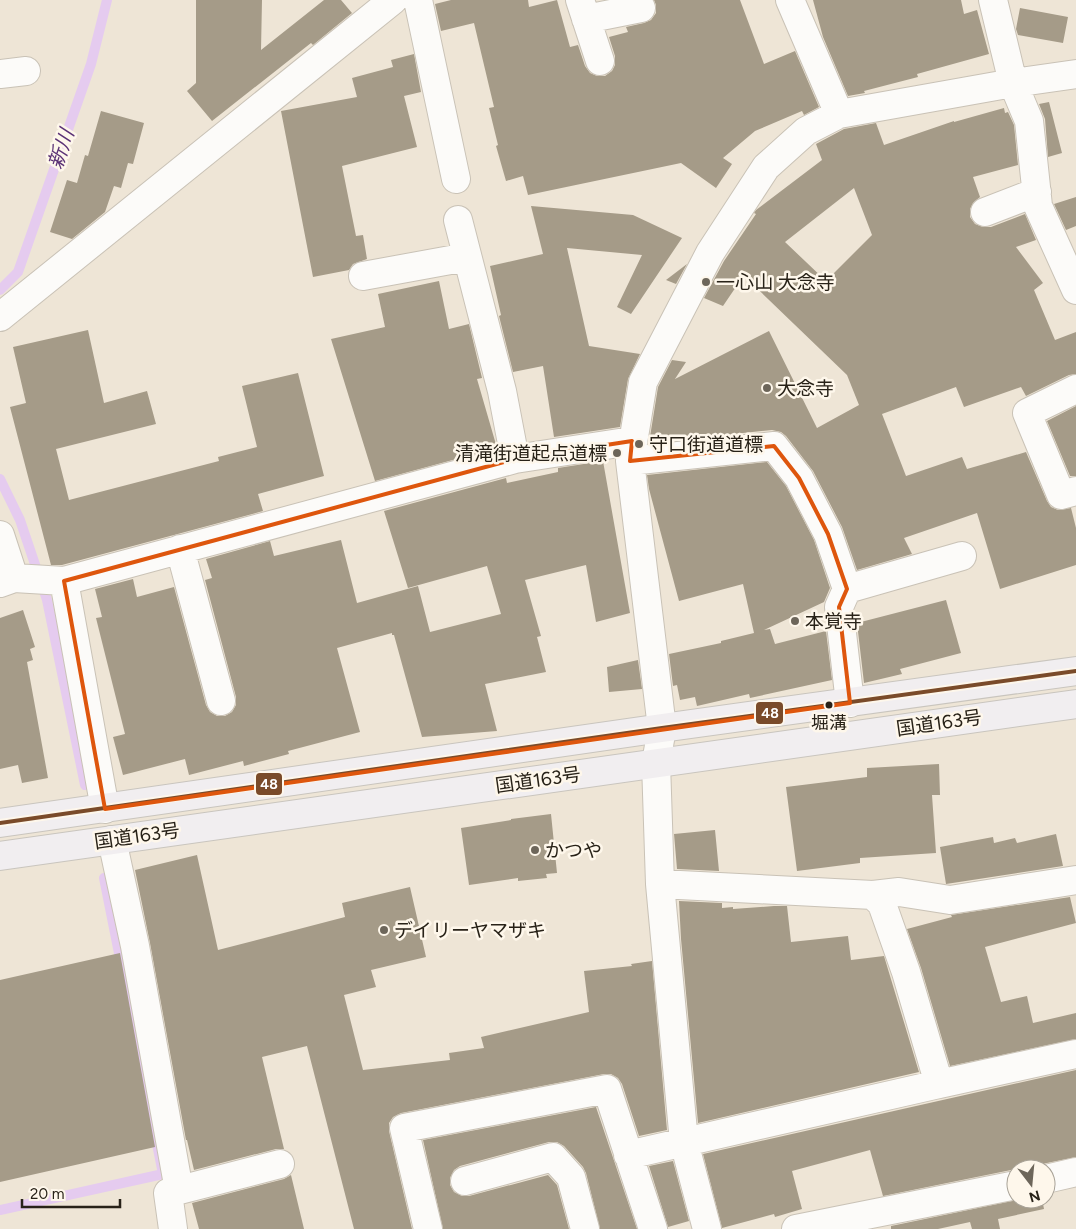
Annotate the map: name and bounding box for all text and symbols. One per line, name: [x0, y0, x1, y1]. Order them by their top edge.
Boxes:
water label: 新川: [43, 124, 80, 172]
place label: 一心山 大念寺: [716, 271, 835, 294]
marker: 一心山 大念寺: [700, 276, 712, 288]
place label: 大念寺: [777, 377, 834, 400]
marker: 大念寺: [761, 382, 773, 394]
place label: 守口街道道標: [649, 433, 763, 456]
marker: 守口街道道標: [633, 438, 645, 450]
place label: 清滝街道起点道標: [455, 442, 607, 465]
marker: 清滝街道起点道標: [611, 447, 623, 459]
place label: 本覚寺: [805, 610, 862, 633]
marker: 本覚寺: [789, 615, 801, 627]
marker: 堀溝: [824, 700, 834, 710]
line badge: 48: [755, 701, 784, 725]
text: 48: [761, 705, 779, 722]
street label: 国道163号: [895, 706, 983, 740]
place label: 堀溝: [811, 712, 847, 734]
street label: 国道163号: [494, 763, 582, 797]
line badge: 48: [255, 772, 283, 796]
text: 48: [260, 776, 278, 793]
street label: 国道163号: [93, 819, 181, 853]
place label: かつや: [545, 839, 602, 862]
marker: かつや: [529, 844, 541, 856]
place label: デイリーヤマザキ: [394, 919, 546, 942]
marker: デイリーヤマザキ: [378, 924, 390, 936]
north arrow: [1006, 1159, 1056, 1209]
scale bar: [22, 1176, 120, 1208]
text: 20 m: [30, 1185, 64, 1203]
text: N: [1027, 1186, 1042, 1206]

